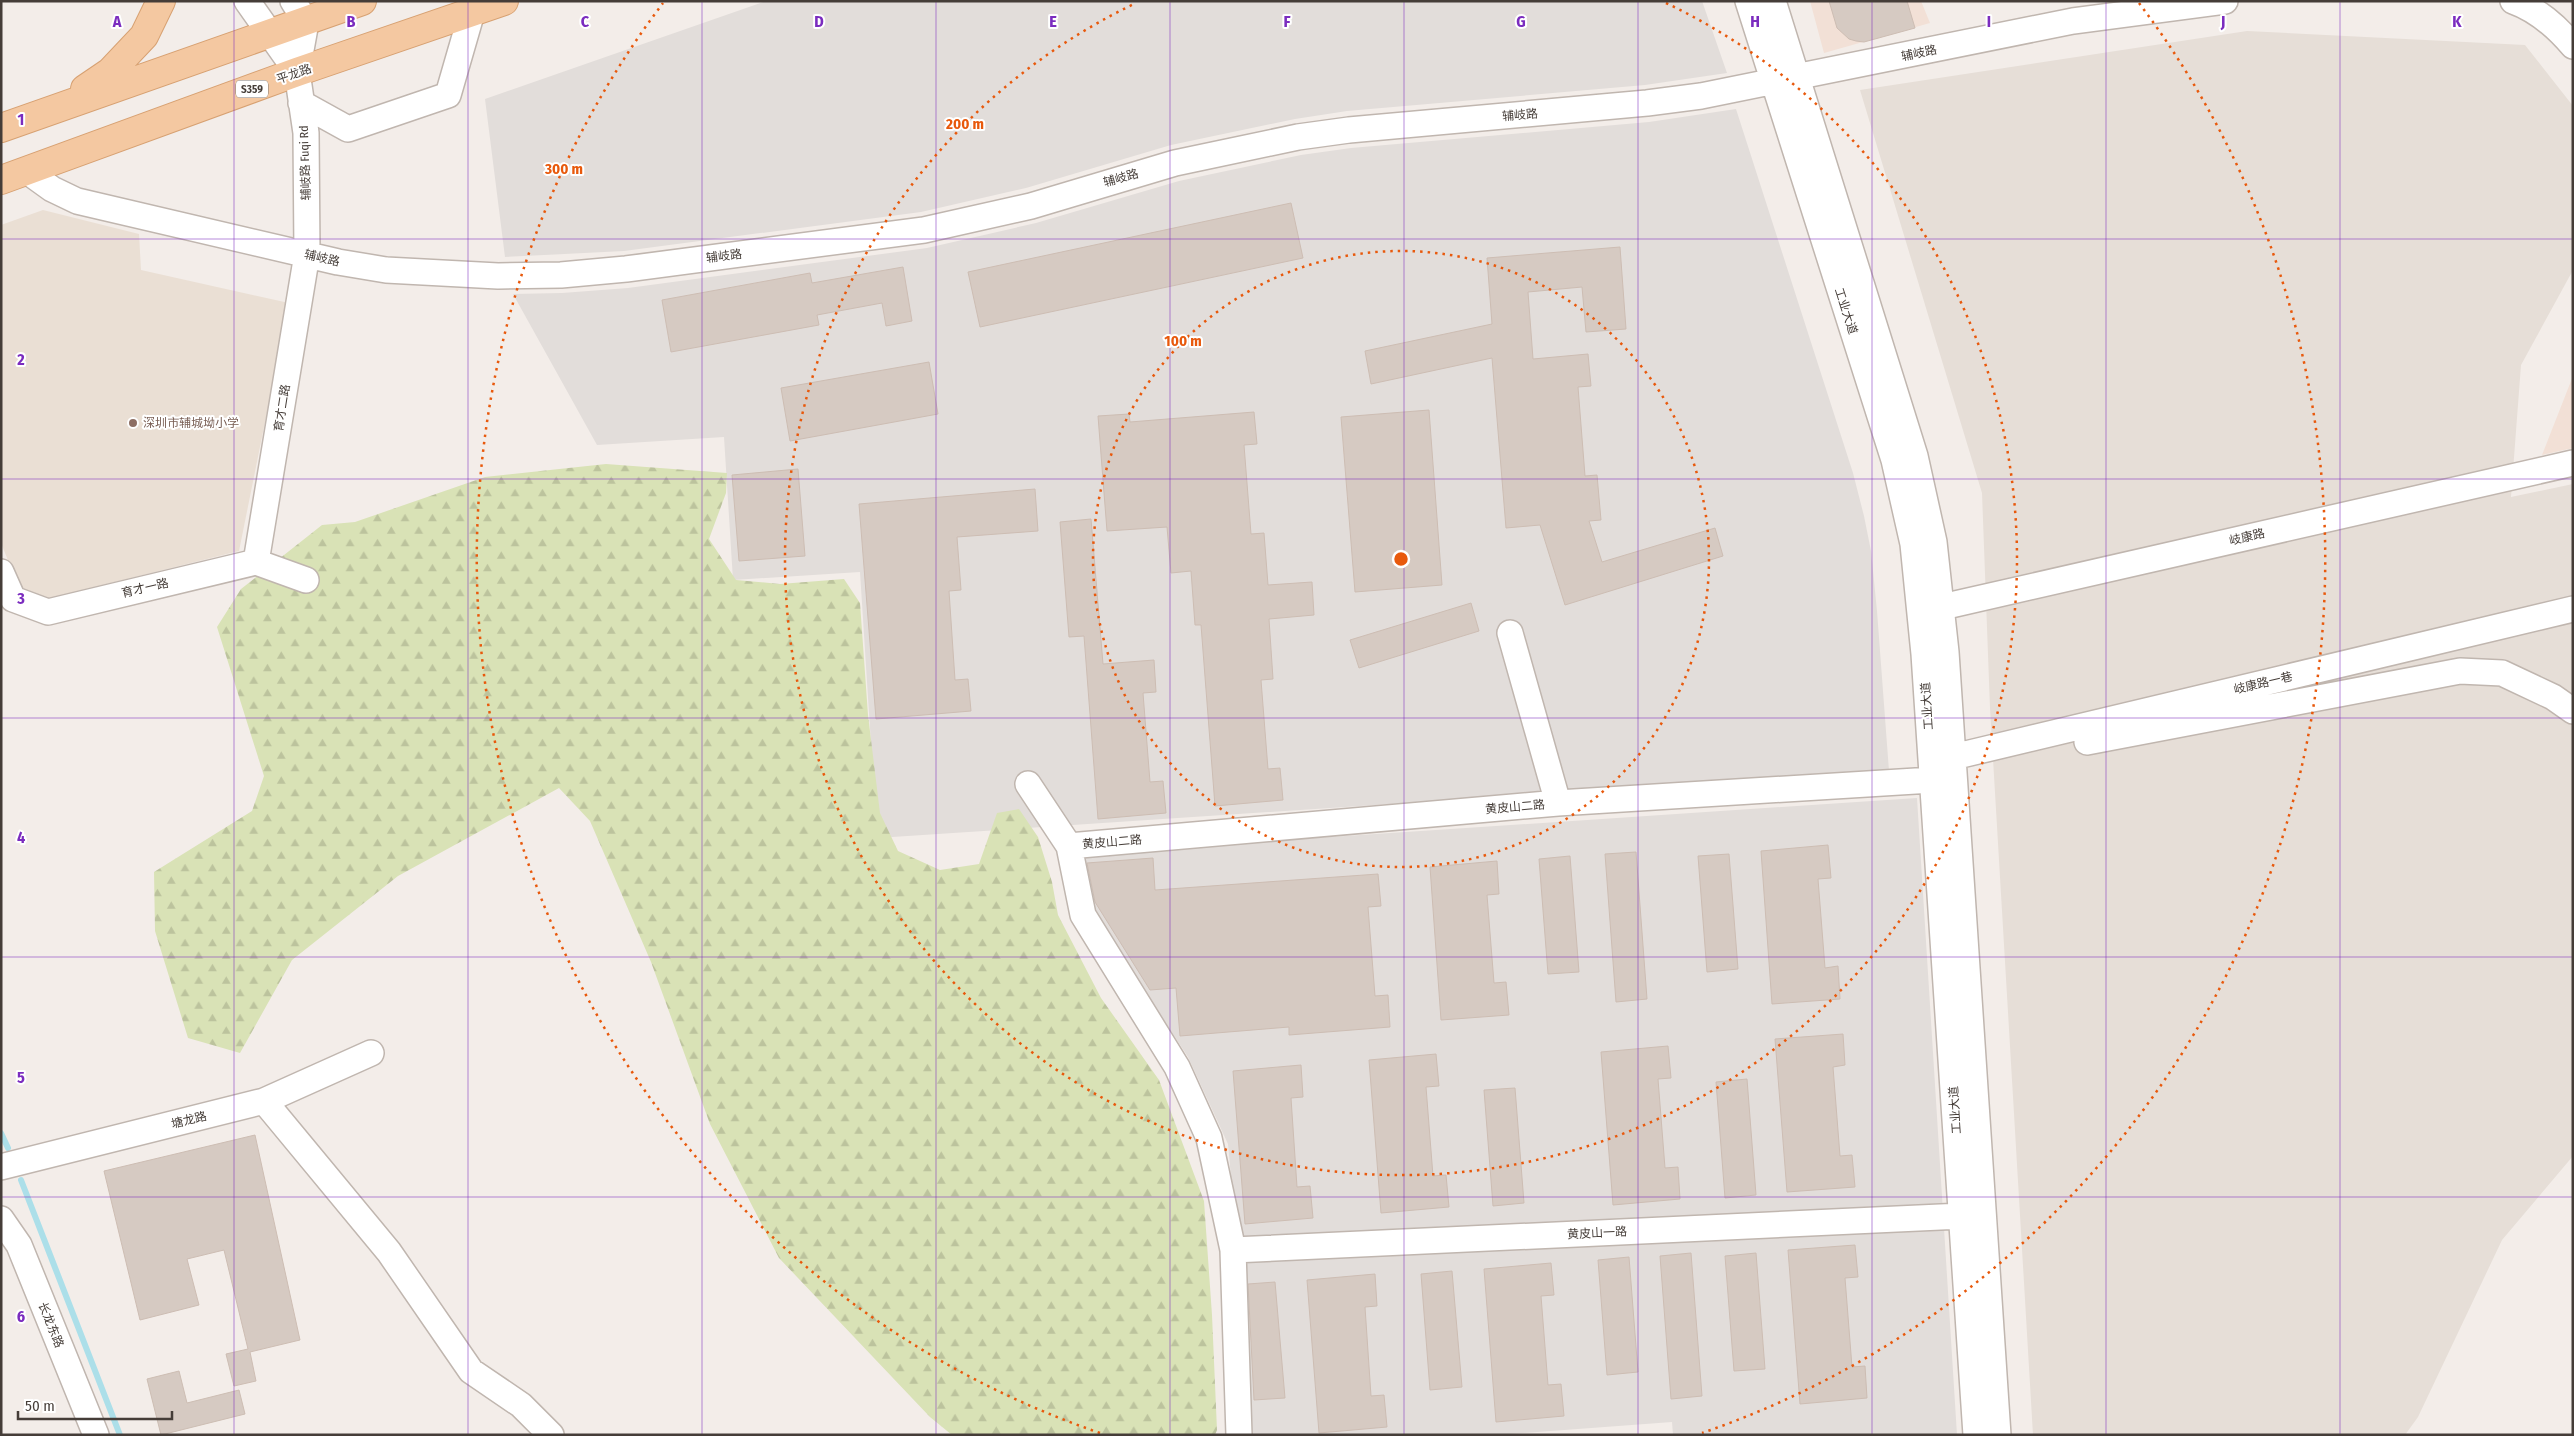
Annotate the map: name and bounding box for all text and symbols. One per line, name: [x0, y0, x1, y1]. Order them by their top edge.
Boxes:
text: A: [112, 12, 122, 31]
text: B: [347, 12, 356, 31]
text: C: [581, 12, 590, 31]
text: D: [814, 12, 824, 31]
text: E: [1049, 12, 1057, 31]
text: F: [1283, 12, 1291, 31]
text: G: [1516, 12, 1526, 31]
text: H: [1750, 12, 1760, 31]
text: I: [1987, 12, 1991, 31]
text: J: [2220, 12, 2225, 31]
text: K: [2452, 12, 2462, 31]
street label: 辅岐路: [1900, 42, 1938, 64]
street label: 平龙路: [275, 62, 313, 86]
road number: S359: [236, 80, 268, 98]
street label: 辅岐路: [1501, 106, 1539, 124]
text: 1: [18, 110, 24, 129]
text: 200 m: [945, 115, 984, 133]
street label: 辅岐路 Fuqi Rd: [297, 125, 313, 201]
text: 300 m: [544, 160, 583, 178]
street label: 辅岐路: [1102, 166, 1140, 190]
street label: 辅岐路: [303, 247, 341, 269]
street label: 辅岐路: [705, 247, 743, 265]
street label: 工业大道: [1832, 286, 1860, 336]
text: 100 m: [1164, 332, 1202, 350]
text: 2: [16, 350, 25, 369]
street label: 育才二路: [271, 383, 293, 433]
place label: 深圳市辅城坳小学: [143, 416, 239, 430]
marker: 深圳市辅城坳小学: [127, 417, 139, 429]
street label: 岐康路: [2228, 526, 2266, 548]
centre of rings: [1392, 550, 1410, 568]
street label: 育才一路: [120, 576, 170, 600]
text: 3: [16, 589, 25, 608]
street label: 岐康路一巷: [2232, 669, 2294, 697]
street label: 工业大道: [1918, 682, 1936, 730]
street label: 黄皮山二路: [1484, 797, 1546, 817]
text: 4: [17, 828, 25, 847]
street label: 黄皮山二路: [1081, 832, 1143, 852]
text: 5: [17, 1068, 25, 1087]
street label: 工业大道: [1946, 1086, 1964, 1134]
street label: 塘龙路: [170, 1109, 208, 1131]
street label: 黄皮山一路: [1567, 1224, 1627, 1242]
street label: 长龙东路: [36, 1300, 66, 1350]
text: 6: [17, 1307, 25, 1326]
scale bar: [18, 1388, 171, 1420]
text: 50 m: [25, 1397, 55, 1415]

